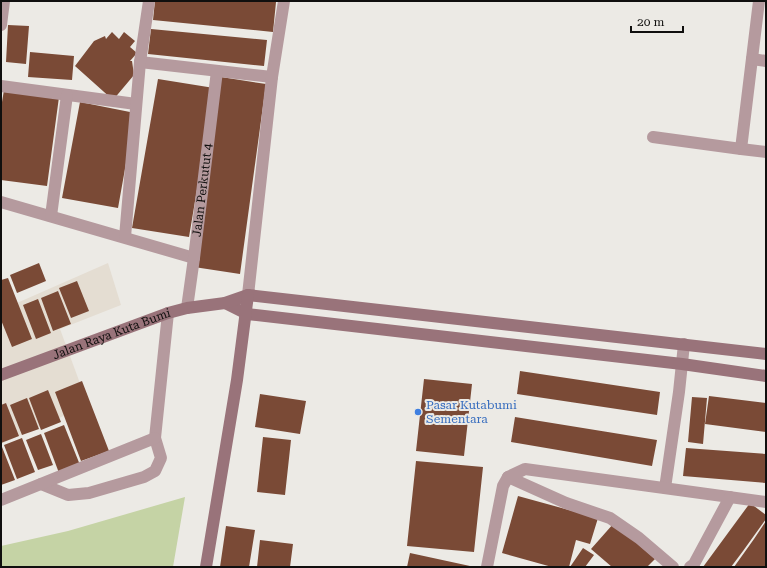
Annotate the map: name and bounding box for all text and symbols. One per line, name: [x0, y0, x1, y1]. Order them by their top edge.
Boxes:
scale bar: [631, 8, 683, 34]
text: 20 m: [637, 15, 664, 29]
street label: Jalan Perkutut 4: [190, 142, 215, 238]
street label: Jalan Raya Kuta Bumi: [51, 306, 172, 362]
place label: Pasar Kutabumi Sementara: [426, 398, 517, 426]
marker: Pasar Kutabumi Sementara: [413, 407, 423, 417]

